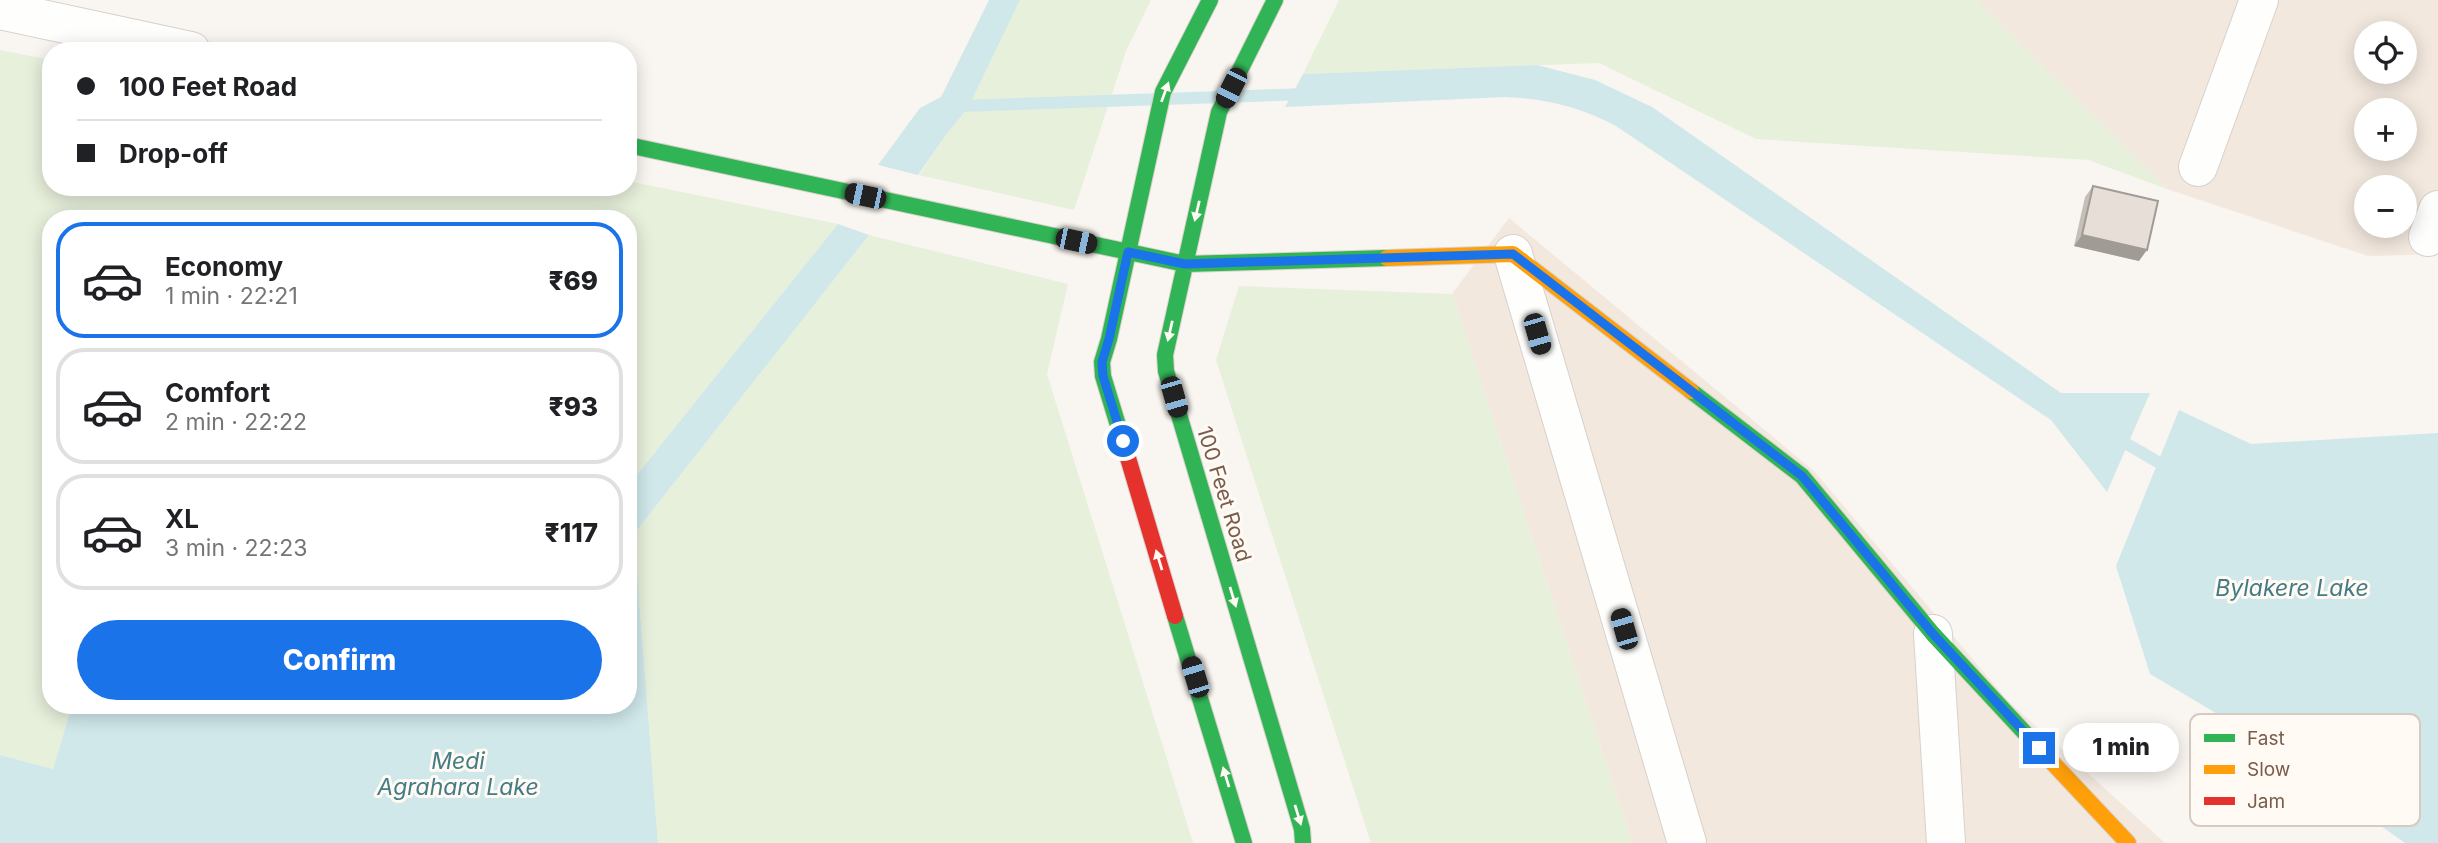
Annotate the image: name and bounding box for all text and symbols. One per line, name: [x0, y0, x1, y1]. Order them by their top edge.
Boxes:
map controls: [2354, 21, 2417, 238]
button: locate: [2354, 21, 2417, 84]
car: [1213, 65, 1250, 111]
text: 100 Feet Road: [119, 71, 297, 102]
one-way arrow: [1160, 82, 1171, 103]
button: +: [2354, 98, 2417, 161]
text: Drop-off: [119, 138, 228, 169]
button: −: [2354, 175, 2417, 238]
car: [843, 181, 888, 211]
one-way arrow: [1191, 200, 1202, 222]
car: [1054, 226, 1099, 256]
icon: car: [81, 249, 144, 312]
text: Economy: [165, 251, 283, 282]
text: ₹69: [548, 265, 598, 296]
text: 1 min · 22:21: [165, 282, 298, 310]
car: [1522, 311, 1553, 357]
one-way arrow: [1164, 320, 1175, 342]
car: [1159, 374, 1190, 420]
icon: car: [81, 375, 144, 438]
text: Comfort: [165, 377, 270, 408]
text: ₹93: [549, 391, 598, 422]
text: 2 min · 22:22: [165, 408, 307, 436]
street label: 100 Feet Road: [1192, 423, 1257, 565]
route start: [1107, 425, 1139, 457]
icon: car: [81, 501, 144, 564]
text: XL: [165, 503, 199, 534]
text: ₹117: [545, 517, 598, 548]
text: 3 min · 22:23: [165, 534, 307, 562]
one-way arrow: [1154, 549, 1164, 570]
water label: Bylakere Lake: [2215, 574, 2369, 602]
one-way arrow: [1228, 587, 1238, 608]
car: [1609, 606, 1640, 652]
button: Confirm: [77, 620, 602, 700]
car: [1179, 654, 1212, 700]
legend: [2190, 714, 2420, 826]
callout: 1 min: [2064, 724, 2179, 772]
text: Fast: [2247, 727, 2285, 750]
route end: [2023, 732, 2055, 764]
text: 1 min: [2092, 733, 2150, 761]
water label: Medi Agrahara Lake: [376, 747, 539, 801]
text: Slow: [2247, 758, 2290, 781]
one-way arrow: [1220, 767, 1230, 788]
text: Jam: [2247, 790, 2285, 813]
one-way arrow: [1293, 805, 1303, 826]

